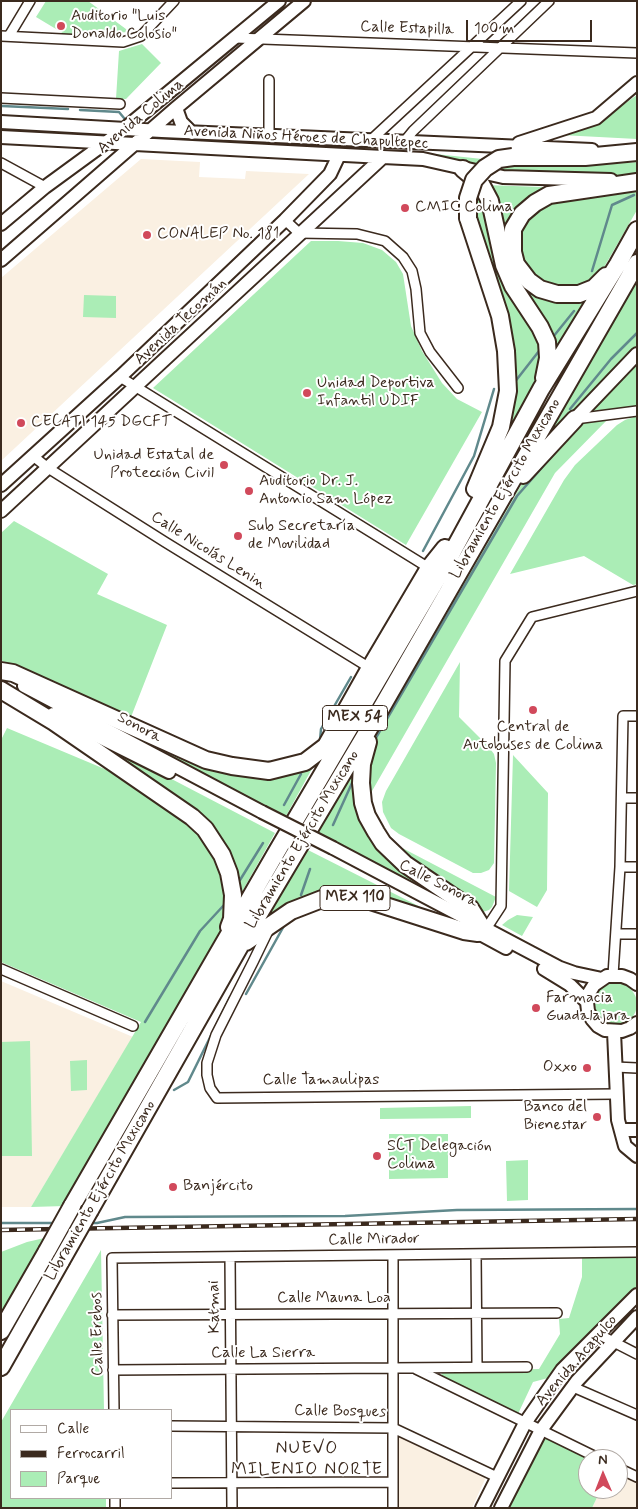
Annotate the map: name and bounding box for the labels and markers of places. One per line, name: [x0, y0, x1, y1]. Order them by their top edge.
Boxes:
place label: Auditorio "Luis Donaldo Colosio": [71, 7, 177, 45]
marker: Auditorio "Luis Donaldo Colosio": [55, 20, 67, 32]
place label: CMIC Colima: [415, 198, 513, 218]
marker: CMIC Colima: [399, 202, 411, 214]
place label: CONALEP No. 181: [157, 225, 279, 245]
marker: CONALEP No. 181: [141, 229, 153, 241]
place label: Unidad Deportiva Infantil UDIF: [317, 374, 435, 412]
marker: Unidad Deportiva Infantil UDIF: [301, 387, 313, 399]
place label: CECATI 145 DGCFT: [31, 413, 172, 433]
marker: CECATI 145 DGCFT: [15, 417, 27, 429]
place label: Unidad Estatal de Protección Civil: [94, 446, 214, 484]
marker: Unidad Estatal de Protección Civil: [218, 459, 230, 471]
place label: Auditorio Dr. J. Antonio Sam López: [259, 472, 393, 510]
marker: Auditorio Dr. J. Antonio Sam López: [243, 485, 255, 497]
place label: Sub Secretaría de Movilidad: [248, 517, 355, 555]
marker: Sub Secretaría de Movilidad: [232, 530, 244, 542]
marker: Central de Autobuses de Colima: [527, 704, 539, 716]
place label: Central de Autobuses de Colima: [463, 718, 603, 756]
place label: Farmacia Guadalajara: [546, 989, 629, 1027]
marker: Farmacia Guadalajara: [530, 1002, 542, 1014]
place label: Oxxo: [543, 1058, 577, 1078]
marker: Oxxo: [581, 1062, 593, 1074]
place label: Banco del Bienestar: [523, 1098, 587, 1136]
marker: Banco del Bienestar: [591, 1111, 603, 1123]
place label: SCT Delegación Colima: [387, 1137, 492, 1175]
marker: SCT Delegación Colima: [371, 1150, 383, 1162]
place label: Banjército: [183, 1177, 253, 1197]
marker: Banjército: [167, 1181, 179, 1193]

